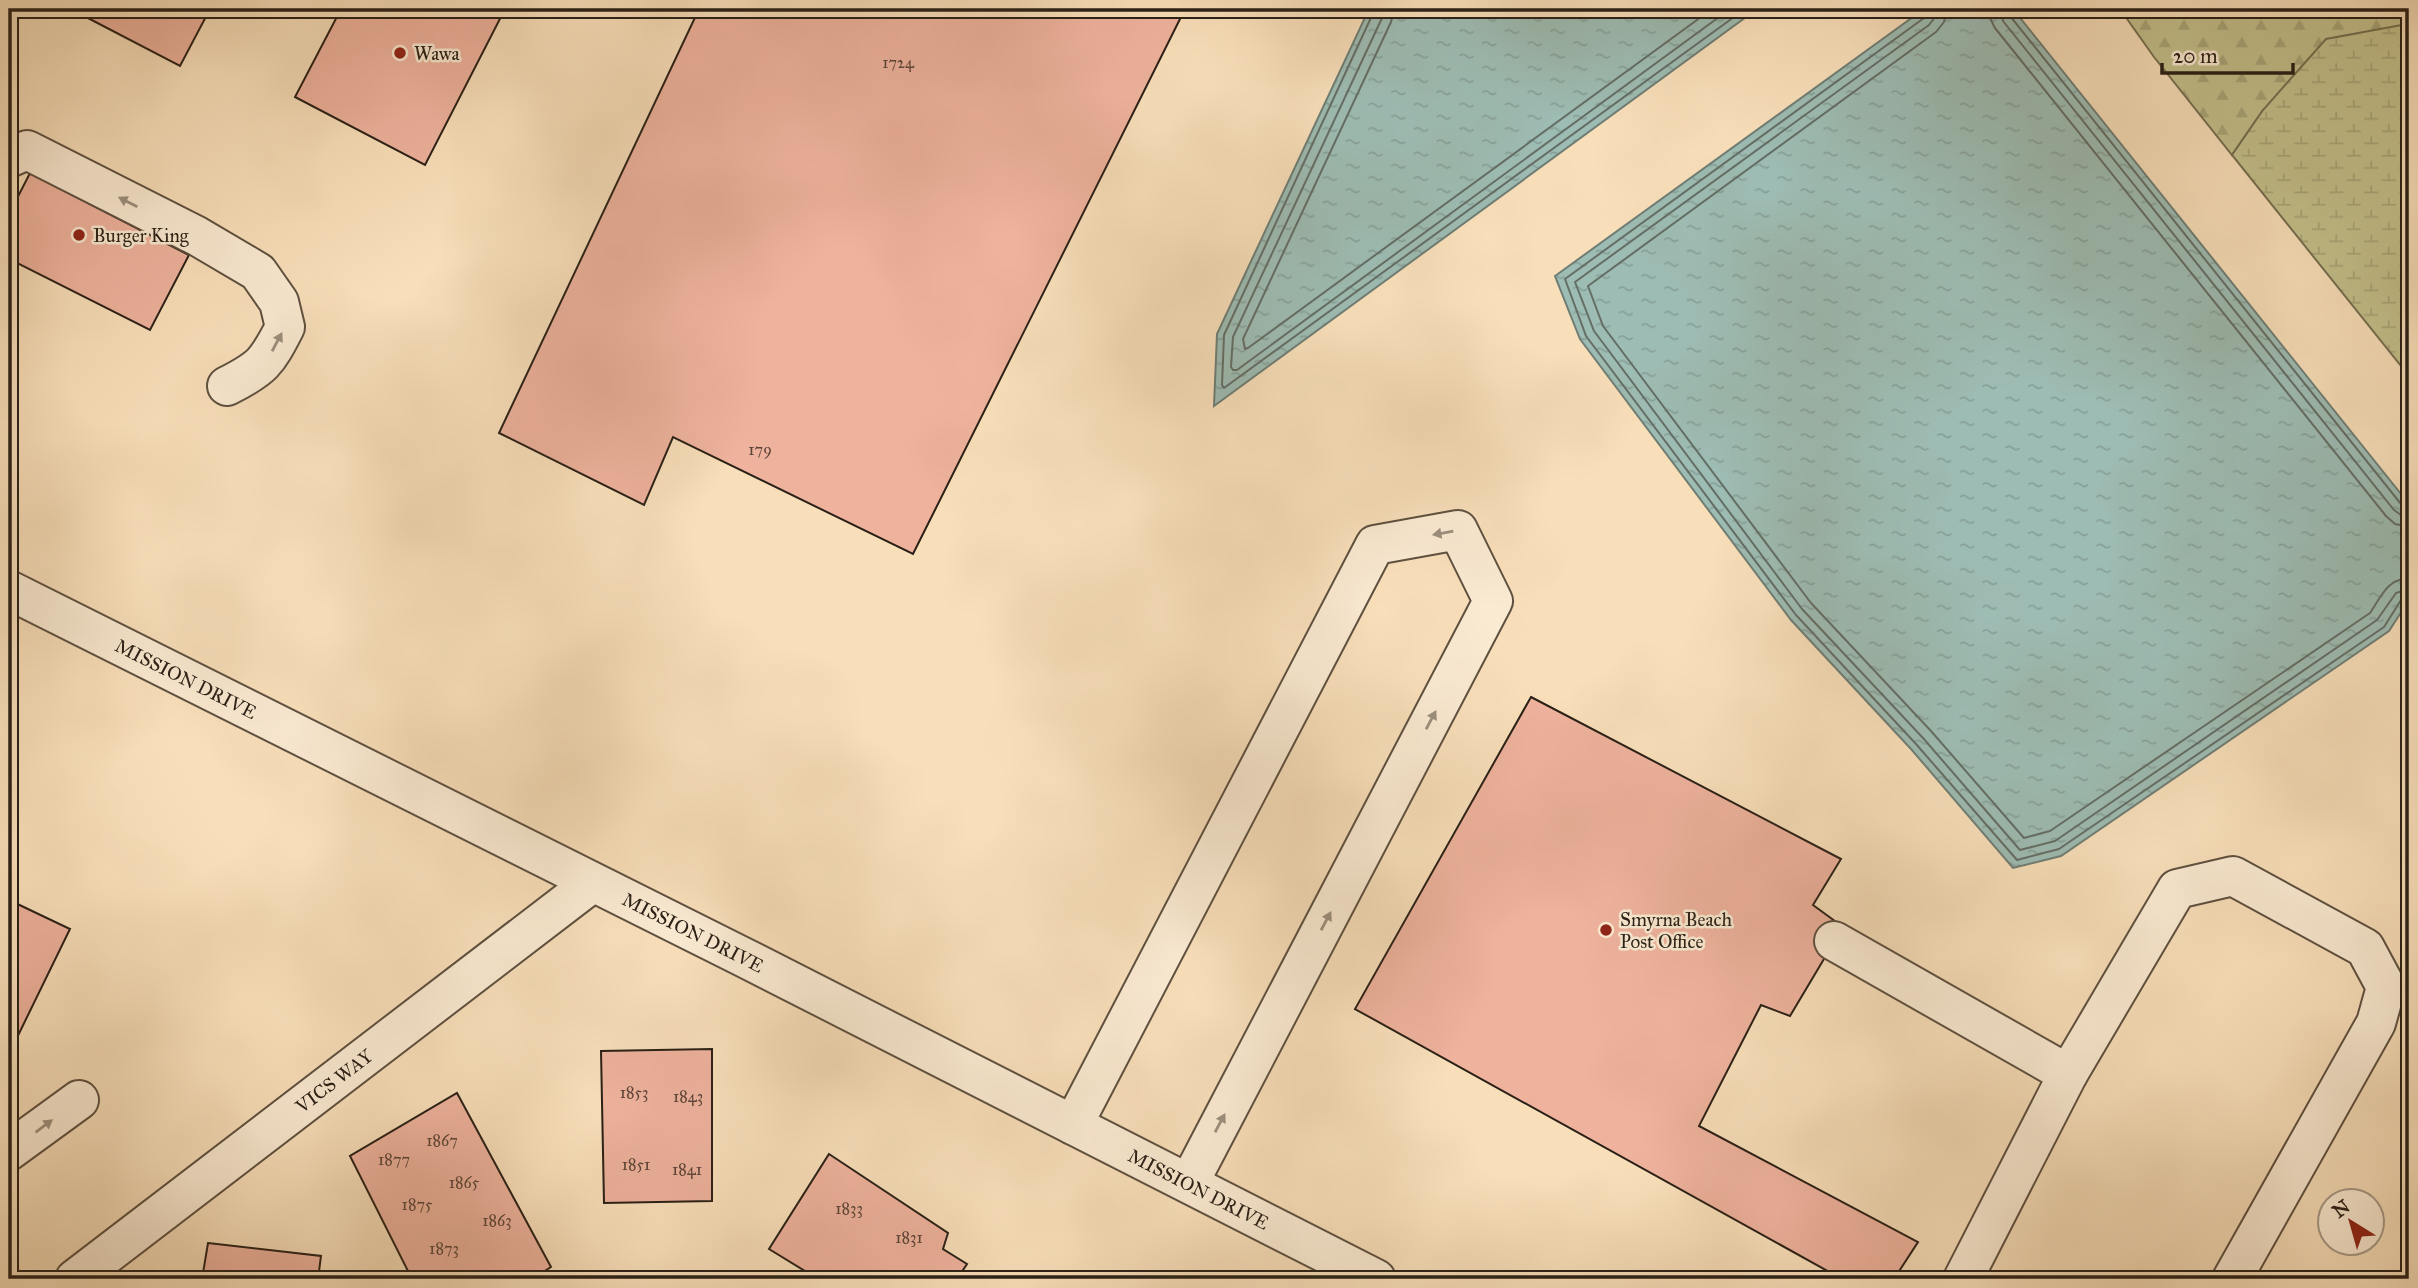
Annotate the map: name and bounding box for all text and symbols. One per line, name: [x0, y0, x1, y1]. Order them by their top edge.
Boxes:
scale bar: [2162, 32, 2294, 76]
place label: Wawa: [414, 42, 460, 65]
text: 20 m: [2173, 43, 2218, 69]
marker: Wawa: [392, 45, 408, 61]
house number: 1724: [882, 53, 915, 72]
one-way arrow: [118, 196, 138, 207]
place label: Burger King: [93, 224, 189, 248]
marker: Burger King: [71, 227, 87, 243]
one-way arrow: [271, 332, 283, 352]
house number: 179: [748, 440, 772, 459]
one-way arrow: [1432, 528, 1454, 539]
street label: MISSION DRIVE: [112, 634, 261, 724]
one-way arrow: [1425, 710, 1437, 730]
street label: MISSION DRIVE: [619, 887, 768, 977]
place label: Smyrna Beach Post Office: [1620, 908, 1732, 953]
one-way arrow: [1320, 911, 1331, 931]
marker: Smyrna Beach Post Office: [1598, 922, 1614, 938]
street label: VICS WAY: [290, 1043, 378, 1118]
house number: 1853: [620, 1083, 648, 1102]
house number: 1843: [673, 1087, 703, 1106]
one-way arrow: [1214, 1113, 1226, 1133]
one-way arrow: [35, 1119, 53, 1133]
house number: 1867: [426, 1131, 458, 1150]
street label: MISSION DRIVE: [1124, 1143, 1273, 1234]
house number: 1877: [378, 1150, 410, 1169]
house number: 1851: [622, 1155, 650, 1174]
house number: 1841: [672, 1160, 702, 1179]
house number: 1865: [449, 1173, 480, 1192]
north arrow: [2316, 1186, 2386, 1256]
house number: 1875: [402, 1195, 433, 1214]
text: N: [2328, 1195, 2354, 1223]
house number: 1833: [835, 1199, 863, 1218]
house number: 1863: [482, 1211, 512, 1230]
house number: 1831: [895, 1228, 923, 1247]
house number: 1873: [429, 1239, 459, 1258]

